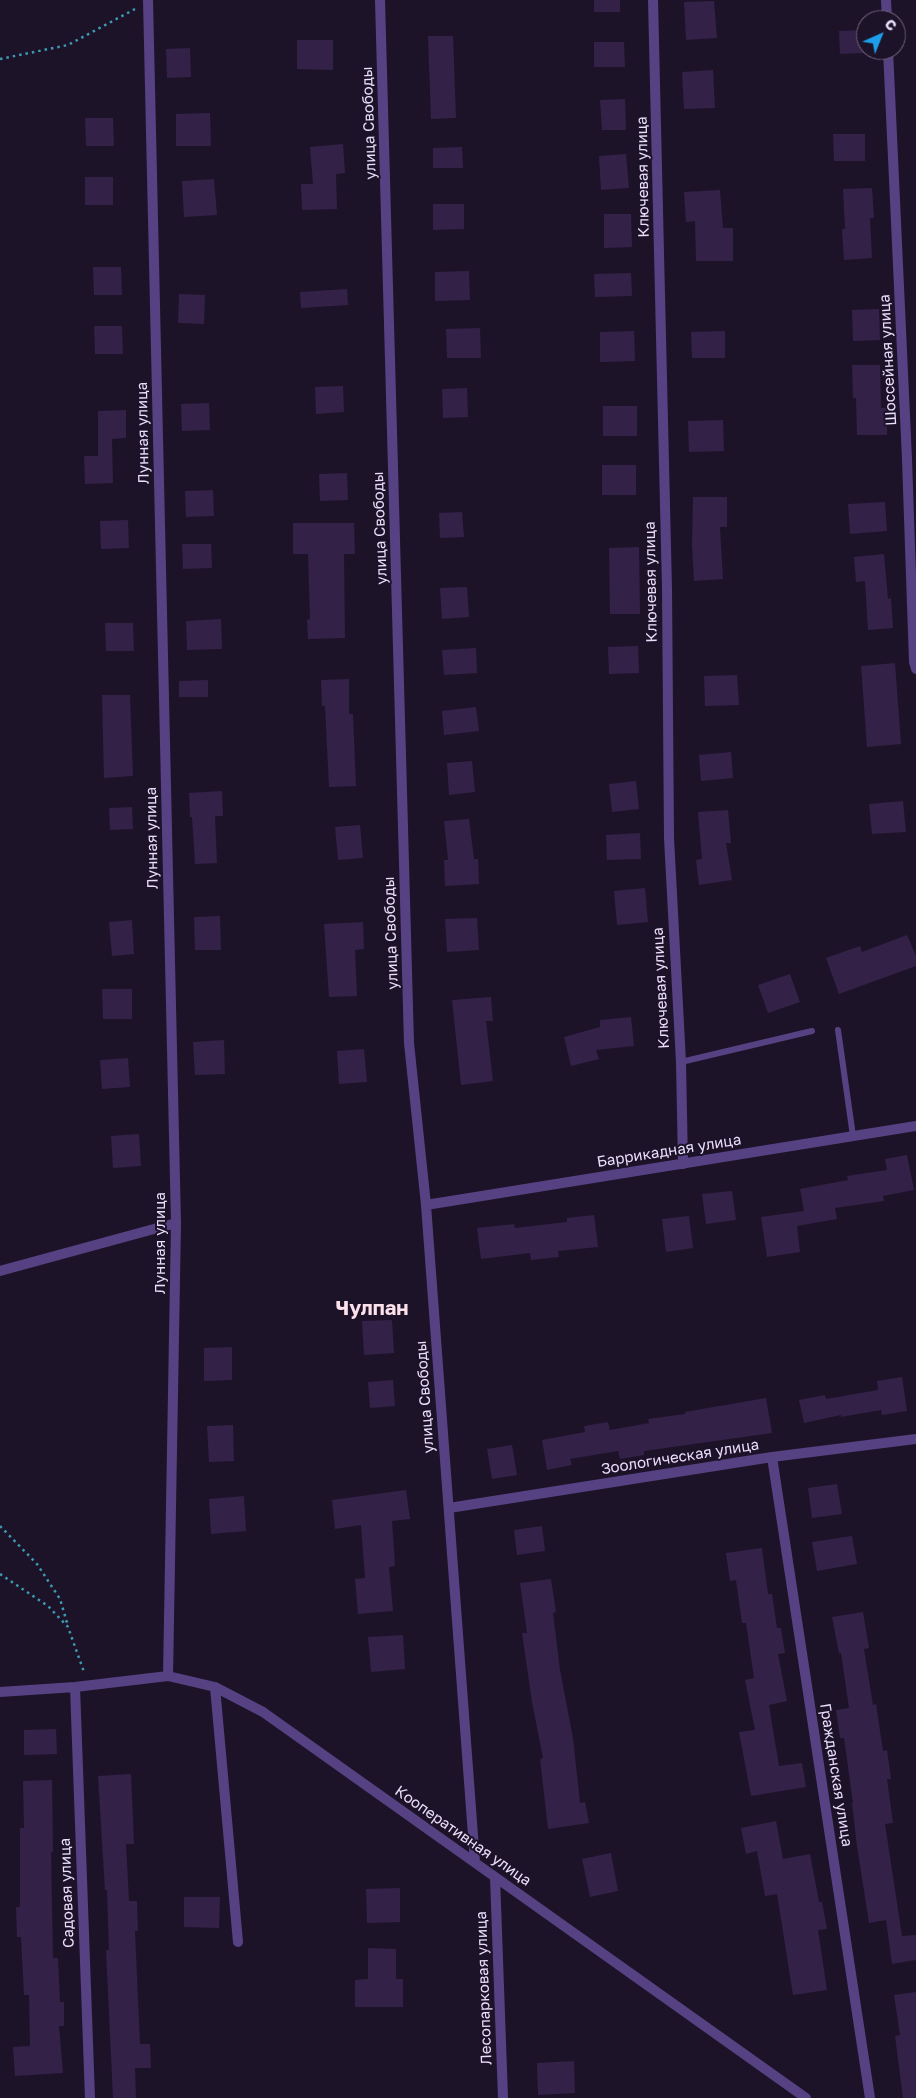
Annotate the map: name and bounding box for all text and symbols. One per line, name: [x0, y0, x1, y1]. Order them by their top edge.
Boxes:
north arrow: [856, 10, 906, 60]
text: С: [882, 15, 901, 34]
street label: улица Свободы: [358, 66, 380, 180]
street label: Ключевая улица: [633, 116, 653, 238]
street label: Шоссейная улица: [876, 294, 900, 426]
street label: Лунная улица: [133, 382, 153, 484]
street label: улица Свободы: [369, 471, 391, 585]
street label: Ключевая улица: [641, 521, 661, 643]
street label: Лунная улица: [142, 787, 162, 889]
street label: улица Свободы: [380, 876, 402, 990]
street label: Ключевая улица: [649, 927, 673, 1049]
street label: Баррикадная улица: [596, 1131, 742, 1171]
street label: Лунная улица: [151, 1192, 169, 1294]
district label: Чулпан: [335, 1297, 409, 1321]
street label: улица Свободы: [412, 1340, 438, 1454]
street label: Зоологическая улица: [600, 1436, 760, 1478]
street label: Гражданская улица: [816, 1702, 856, 1848]
street label: Кооперативная улица: [391, 1782, 535, 1890]
street label: Садовая улица: [56, 1838, 78, 1948]
street label: Лесопарковая улица: [472, 1911, 496, 2065]

